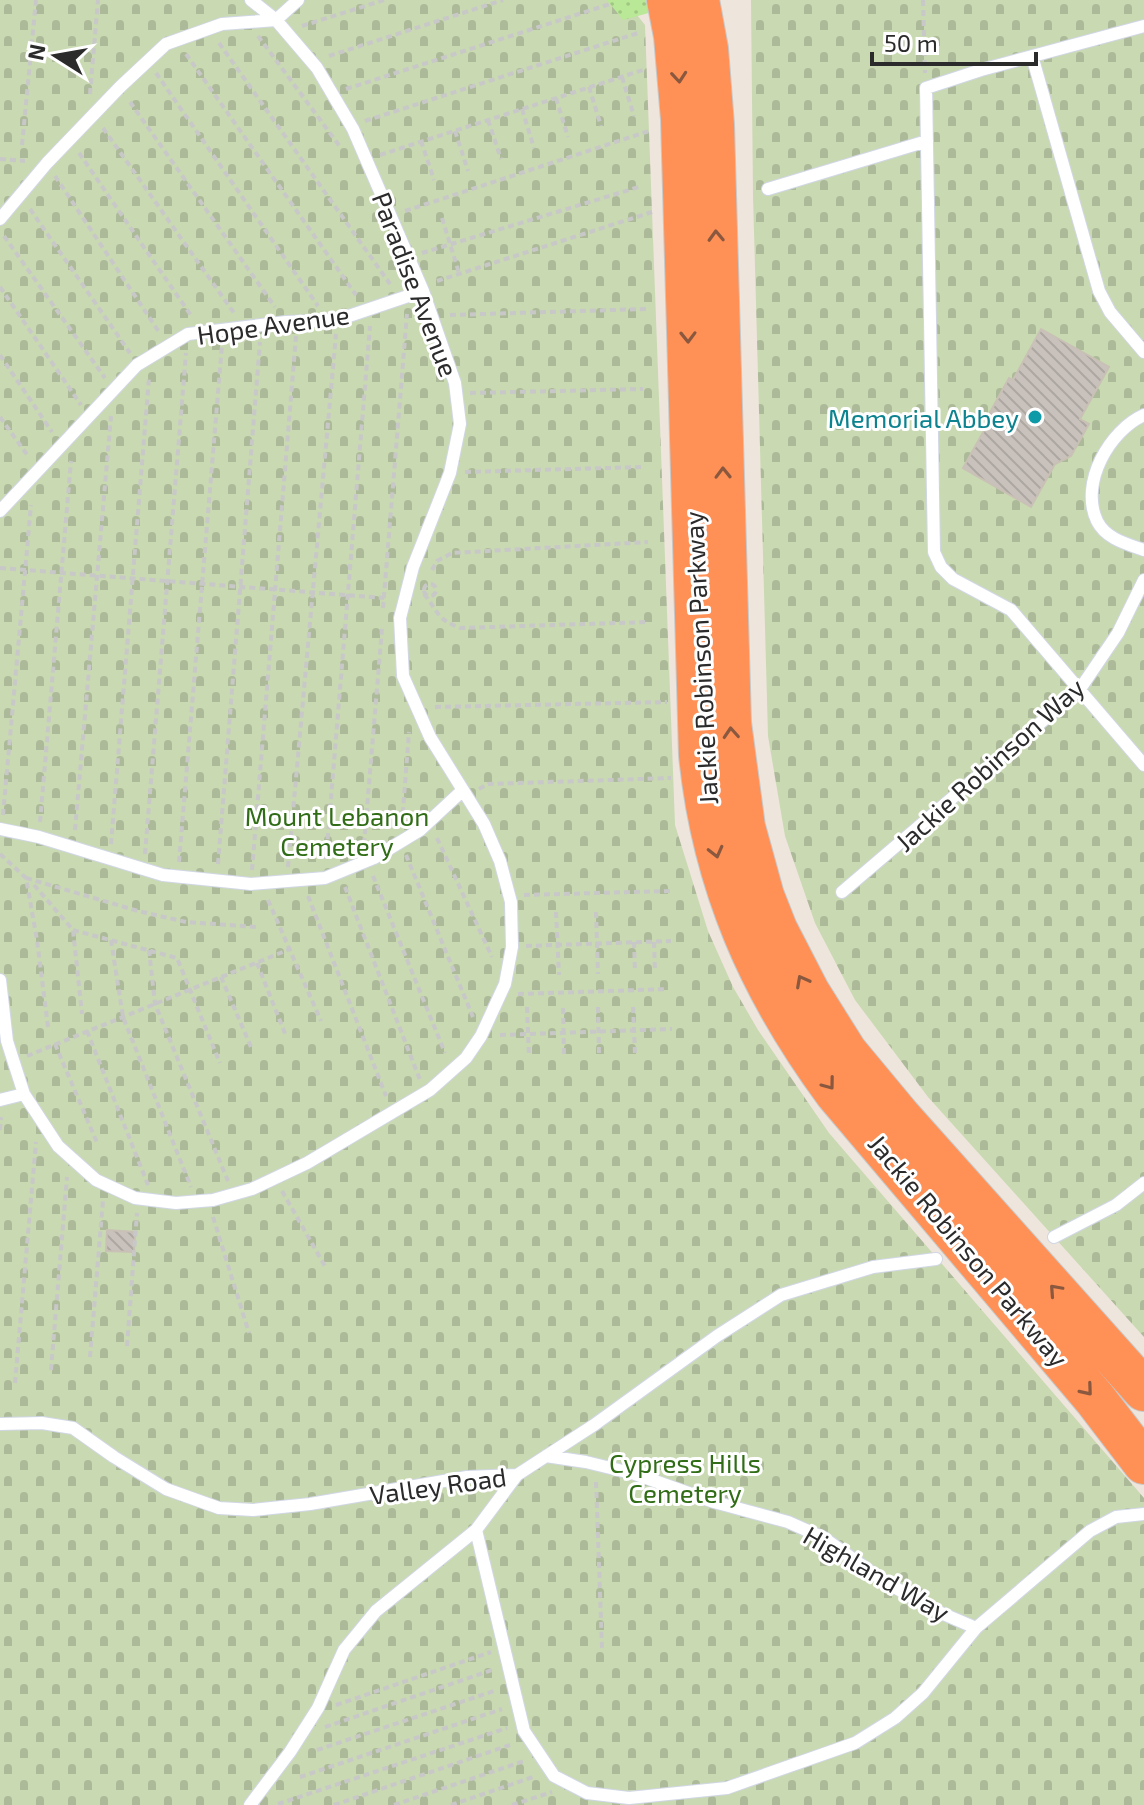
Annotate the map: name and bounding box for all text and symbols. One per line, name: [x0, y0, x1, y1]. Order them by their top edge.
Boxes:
north arrow: [16, 16, 96, 96]
scale bar: [872, 16, 1036, 66]
text: 50 m: [884, 28, 938, 57]
text: N: [21, 42, 50, 62]
one-way arrow: [670, 71, 687, 84]
street label: Paradise Avenue: [367, 187, 465, 381]
one-way arrow: [708, 229, 725, 242]
street label: Hope Avenue: [195, 298, 351, 350]
one-way arrow: [679, 331, 696, 344]
place label: Memorial Abbey: [828, 402, 1019, 433]
marker: Memorial Abbey: [1026, 408, 1044, 426]
one-way arrow: [715, 466, 732, 479]
street label: Jackie Robinson Parkway: [677, 510, 723, 806]
street label: Jackie Robinson Way: [888, 671, 1090, 857]
one-way arrow: [723, 726, 740, 739]
park label: Mount Lebanon Cemetery: [245, 800, 429, 861]
one-way arrow: [707, 844, 724, 858]
one-way arrow: [797, 974, 812, 989]
one-way arrow: [820, 1075, 834, 1090]
street label: Jackie Robinson Parkway: [863, 1128, 1075, 1373]
one-way arrow: [1050, 1284, 1064, 1299]
one-way arrow: [1077, 1380, 1092, 1395]
park label: Cypress Hills Cemetery: [609, 1447, 761, 1508]
street label: Valley Road: [368, 1460, 508, 1510]
street label: Highland Way: [799, 1519, 956, 1627]

